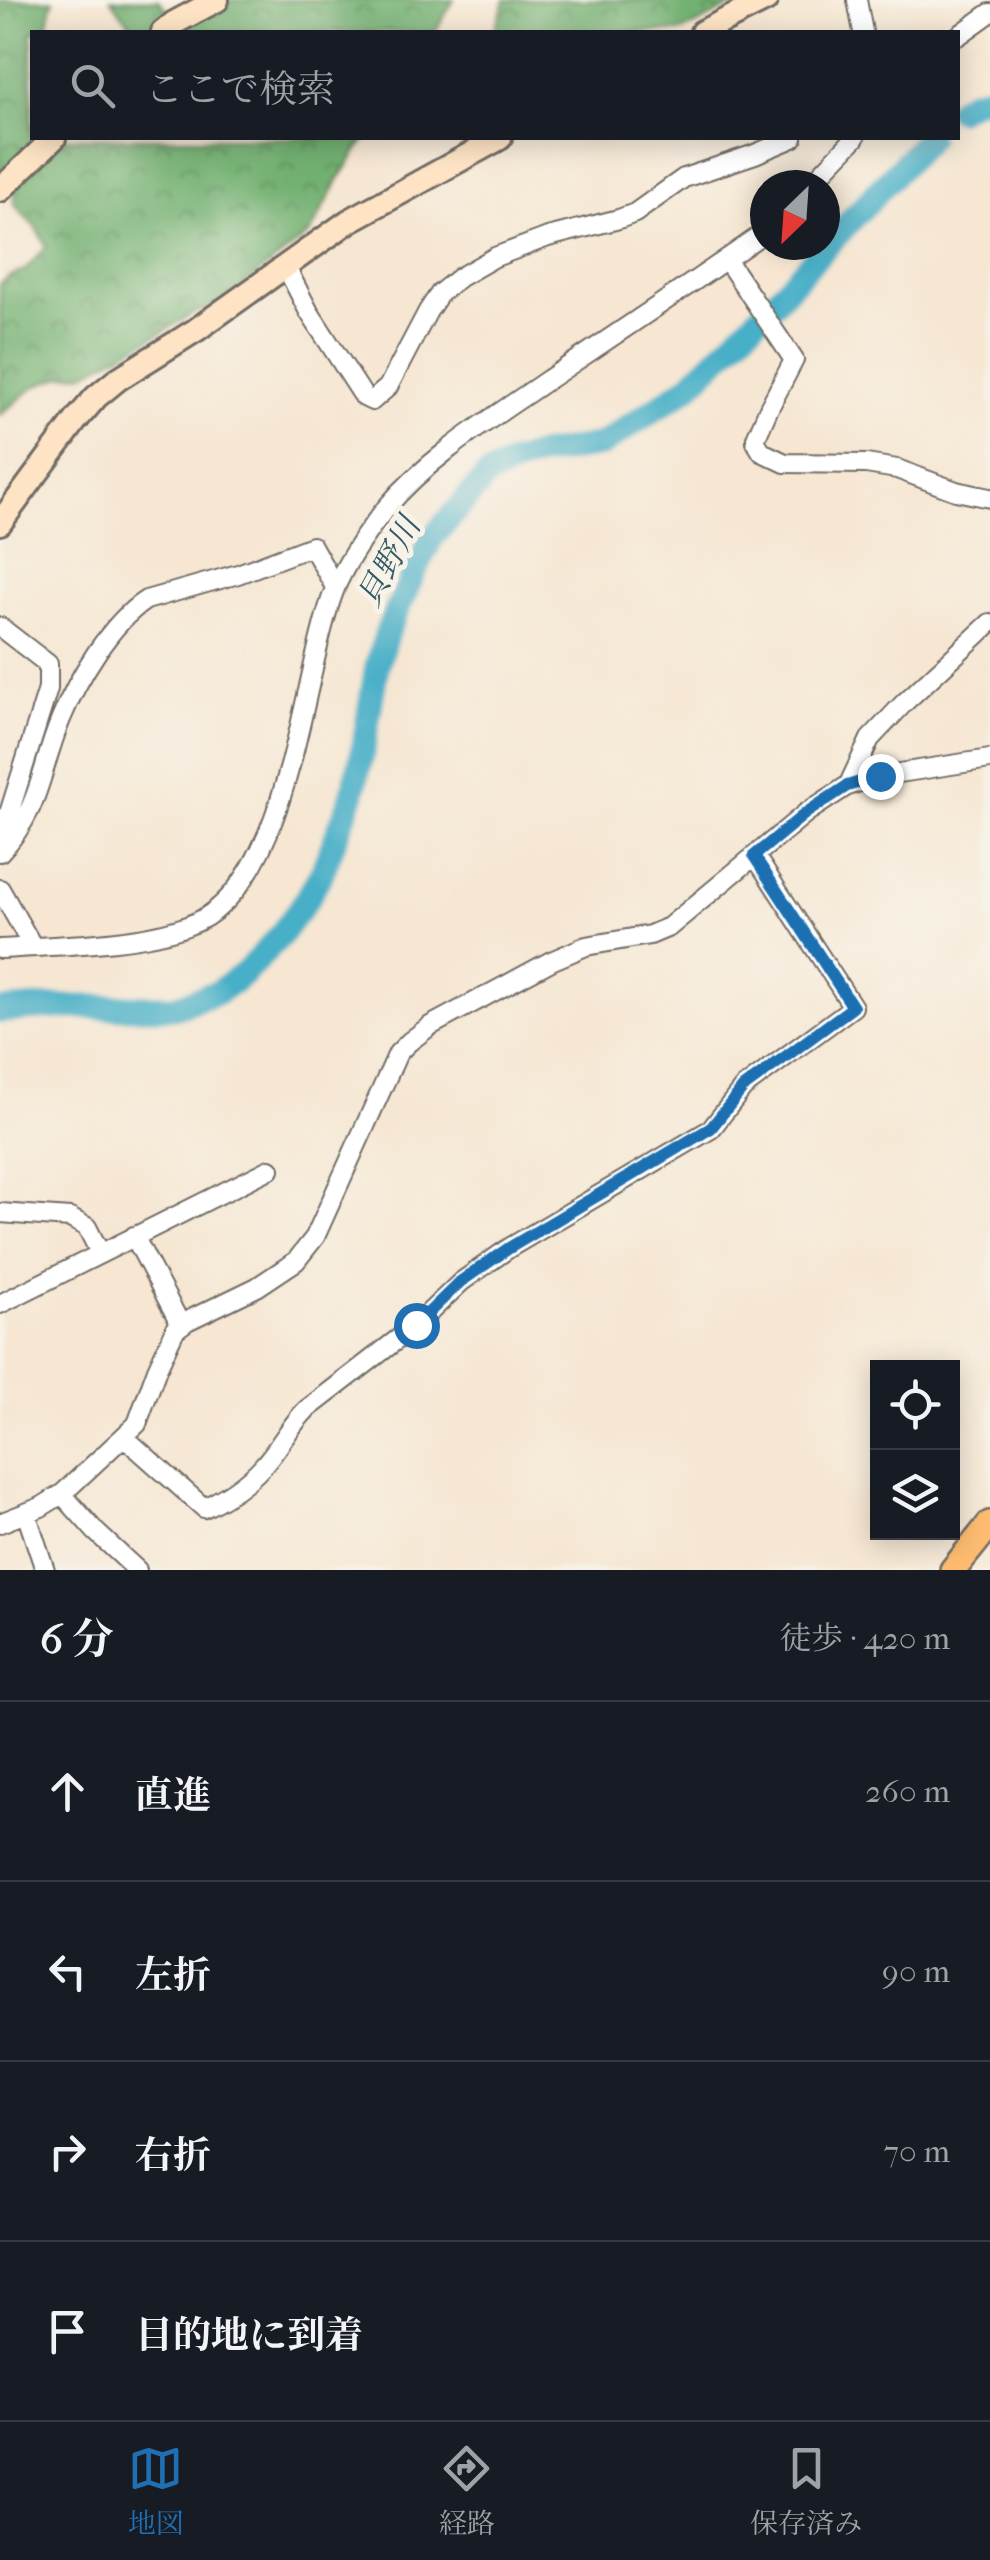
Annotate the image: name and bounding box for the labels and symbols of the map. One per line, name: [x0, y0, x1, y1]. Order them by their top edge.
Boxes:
north arrow: [750, 170, 840, 260]
water label: 貝野川: [350, 508, 429, 613]
route end: [858, 754, 904, 800]
route start: [394, 1303, 440, 1349]

